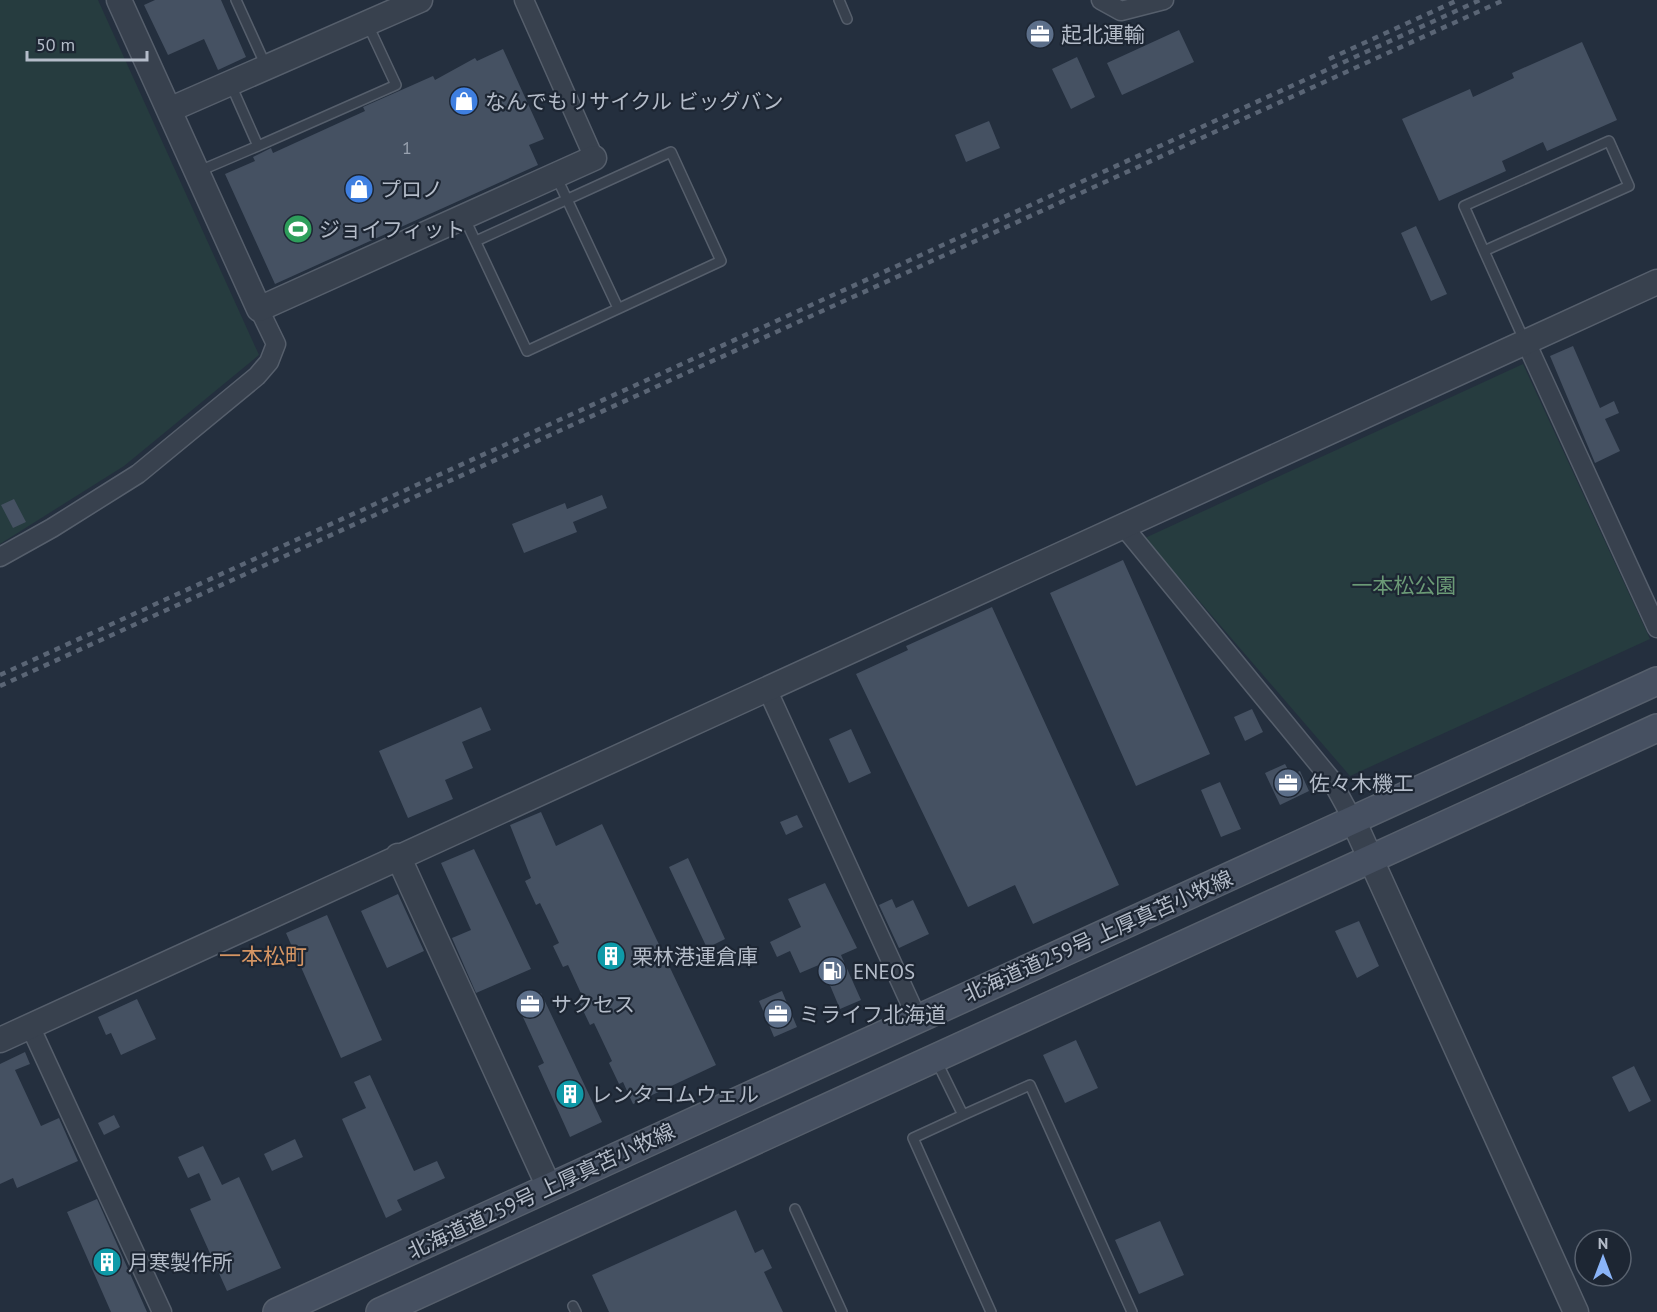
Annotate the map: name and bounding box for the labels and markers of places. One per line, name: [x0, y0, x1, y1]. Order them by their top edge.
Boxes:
office icon: 起北運輸: [1024, 18, 1056, 50]
place label: 起北運輸: [1061, 21, 1145, 48]
shop icon: なんでもリサイクル ビッグバン: [448, 85, 480, 117]
place label: なんでもリサイクル ビッグバン: [485, 88, 784, 115]
shop icon: プロノ: [343, 173, 375, 205]
place label: プロノ: [380, 176, 443, 203]
sports icon: ジョイフィット: [282, 213, 314, 245]
place label: ジョイフィット: [319, 216, 466, 243]
office icon: 佐々木機工: [1272, 767, 1304, 799]
place label: 佐々木機工: [1309, 770, 1414, 797]
building icon: 栗林港運倉庫: [595, 940, 627, 972]
place label: 栗林港運倉庫: [632, 943, 758, 970]
fuel station icon: ENEOS: [816, 955, 848, 987]
place label: ENEOS: [853, 958, 915, 985]
office icon: サクセス: [514, 988, 546, 1020]
place label: サクセス: [551, 991, 635, 1018]
office icon: ミライフ北海道: [762, 998, 794, 1030]
place label: ミライフ北海道: [799, 1001, 946, 1028]
building icon: レンタコムウェル: [554, 1078, 586, 1110]
place label: レンタコムウェル: [591, 1081, 759, 1108]
building icon: 月寒製作所: [91, 1246, 123, 1278]
place label: 月寒製作所: [128, 1249, 233, 1276]

